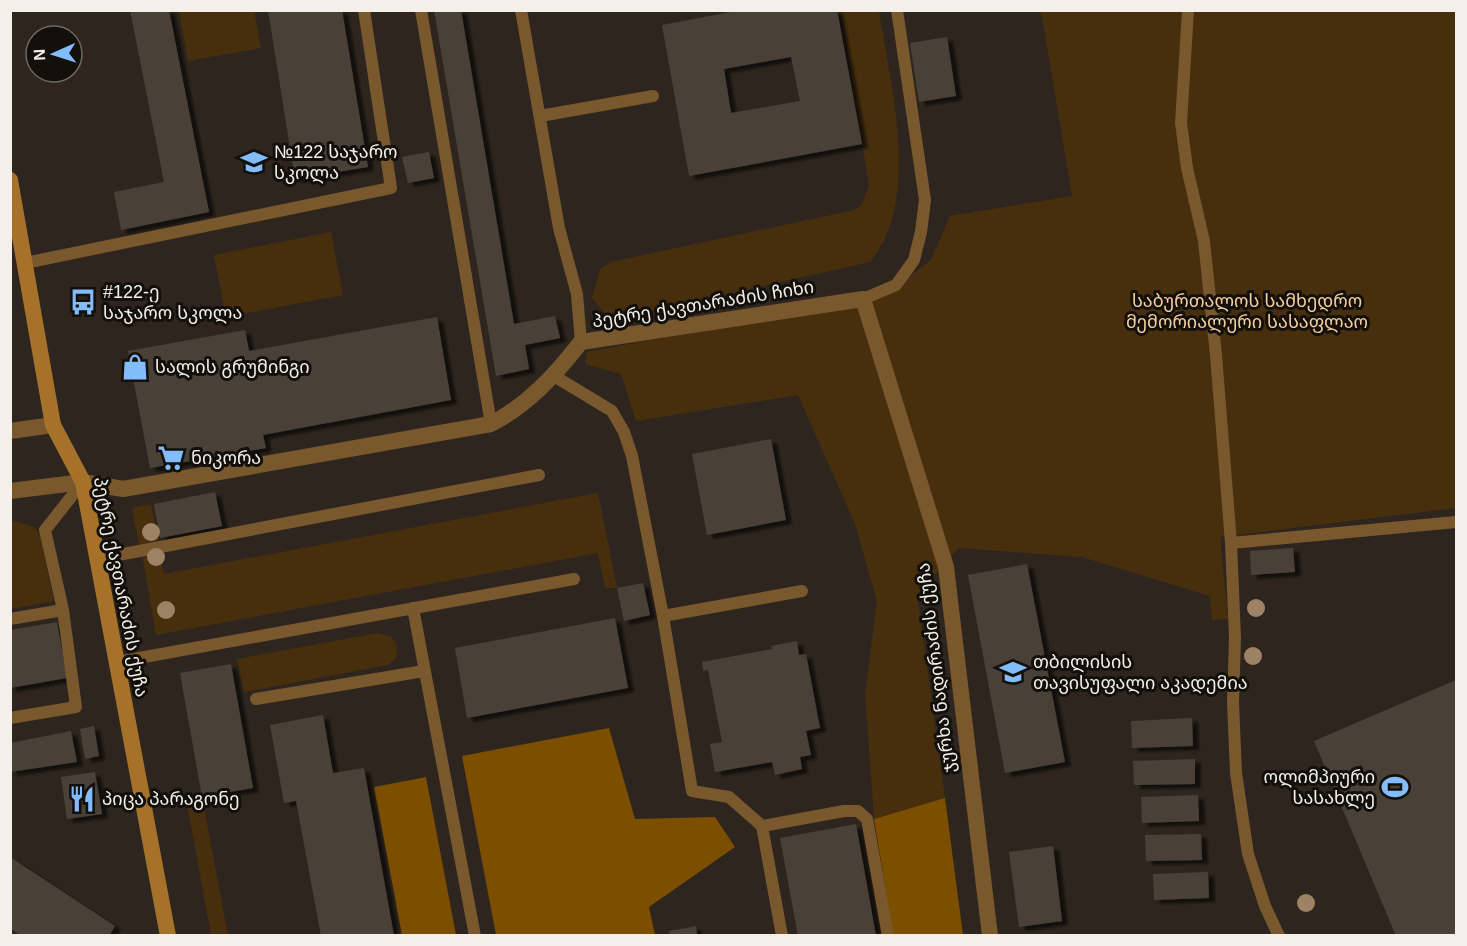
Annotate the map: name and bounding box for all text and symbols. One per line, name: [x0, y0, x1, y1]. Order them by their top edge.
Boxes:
north arrow: [24, 24, 84, 84]
text: N: [31, 49, 48, 61]
place label: №122 საჯარო სკოლა: [274, 142, 398, 184]
school or university icon: №122 საჯარო სკოლა: [239, 147, 269, 177]
street label: პეტრე ქავთარაძის ჩიხი: [591, 277, 815, 332]
place label: #122-ე საჯარო სკოლა: [103, 282, 242, 324]
bus stop icon: #122-ე საჯარო სკოლა: [68, 287, 98, 317]
park label: საბურთალოს სამხედრო მემორიალური სასაფლაო: [1126, 291, 1368, 333]
shop icon: სალის გრუმინგი: [120, 352, 150, 382]
place label: სალის გრუმინგი: [155, 357, 310, 378]
supermarket icon: ნიკორა: [156, 443, 186, 473]
place label: ნიკორა: [191, 448, 261, 469]
street label: პეტრე ქავთარაძის ქუჩა: [89, 475, 152, 699]
street label: ჯურხა ნადირაძის ქუჩა: [913, 562, 960, 774]
place label: თბილისის თავისუფალი აკადემია: [1033, 652, 1248, 694]
school or university icon: თბილისის თავისუფალი აკადემია: [998, 657, 1028, 687]
place label: ოლიმპიური სასახლე: [1264, 767, 1375, 809]
sports icon: ოლიმპიური სასახლე: [1380, 772, 1410, 802]
restaurant icon: პიცა პარაგონე: [67, 784, 97, 814]
place label: პიცა პარაგონე: [102, 789, 239, 810]

